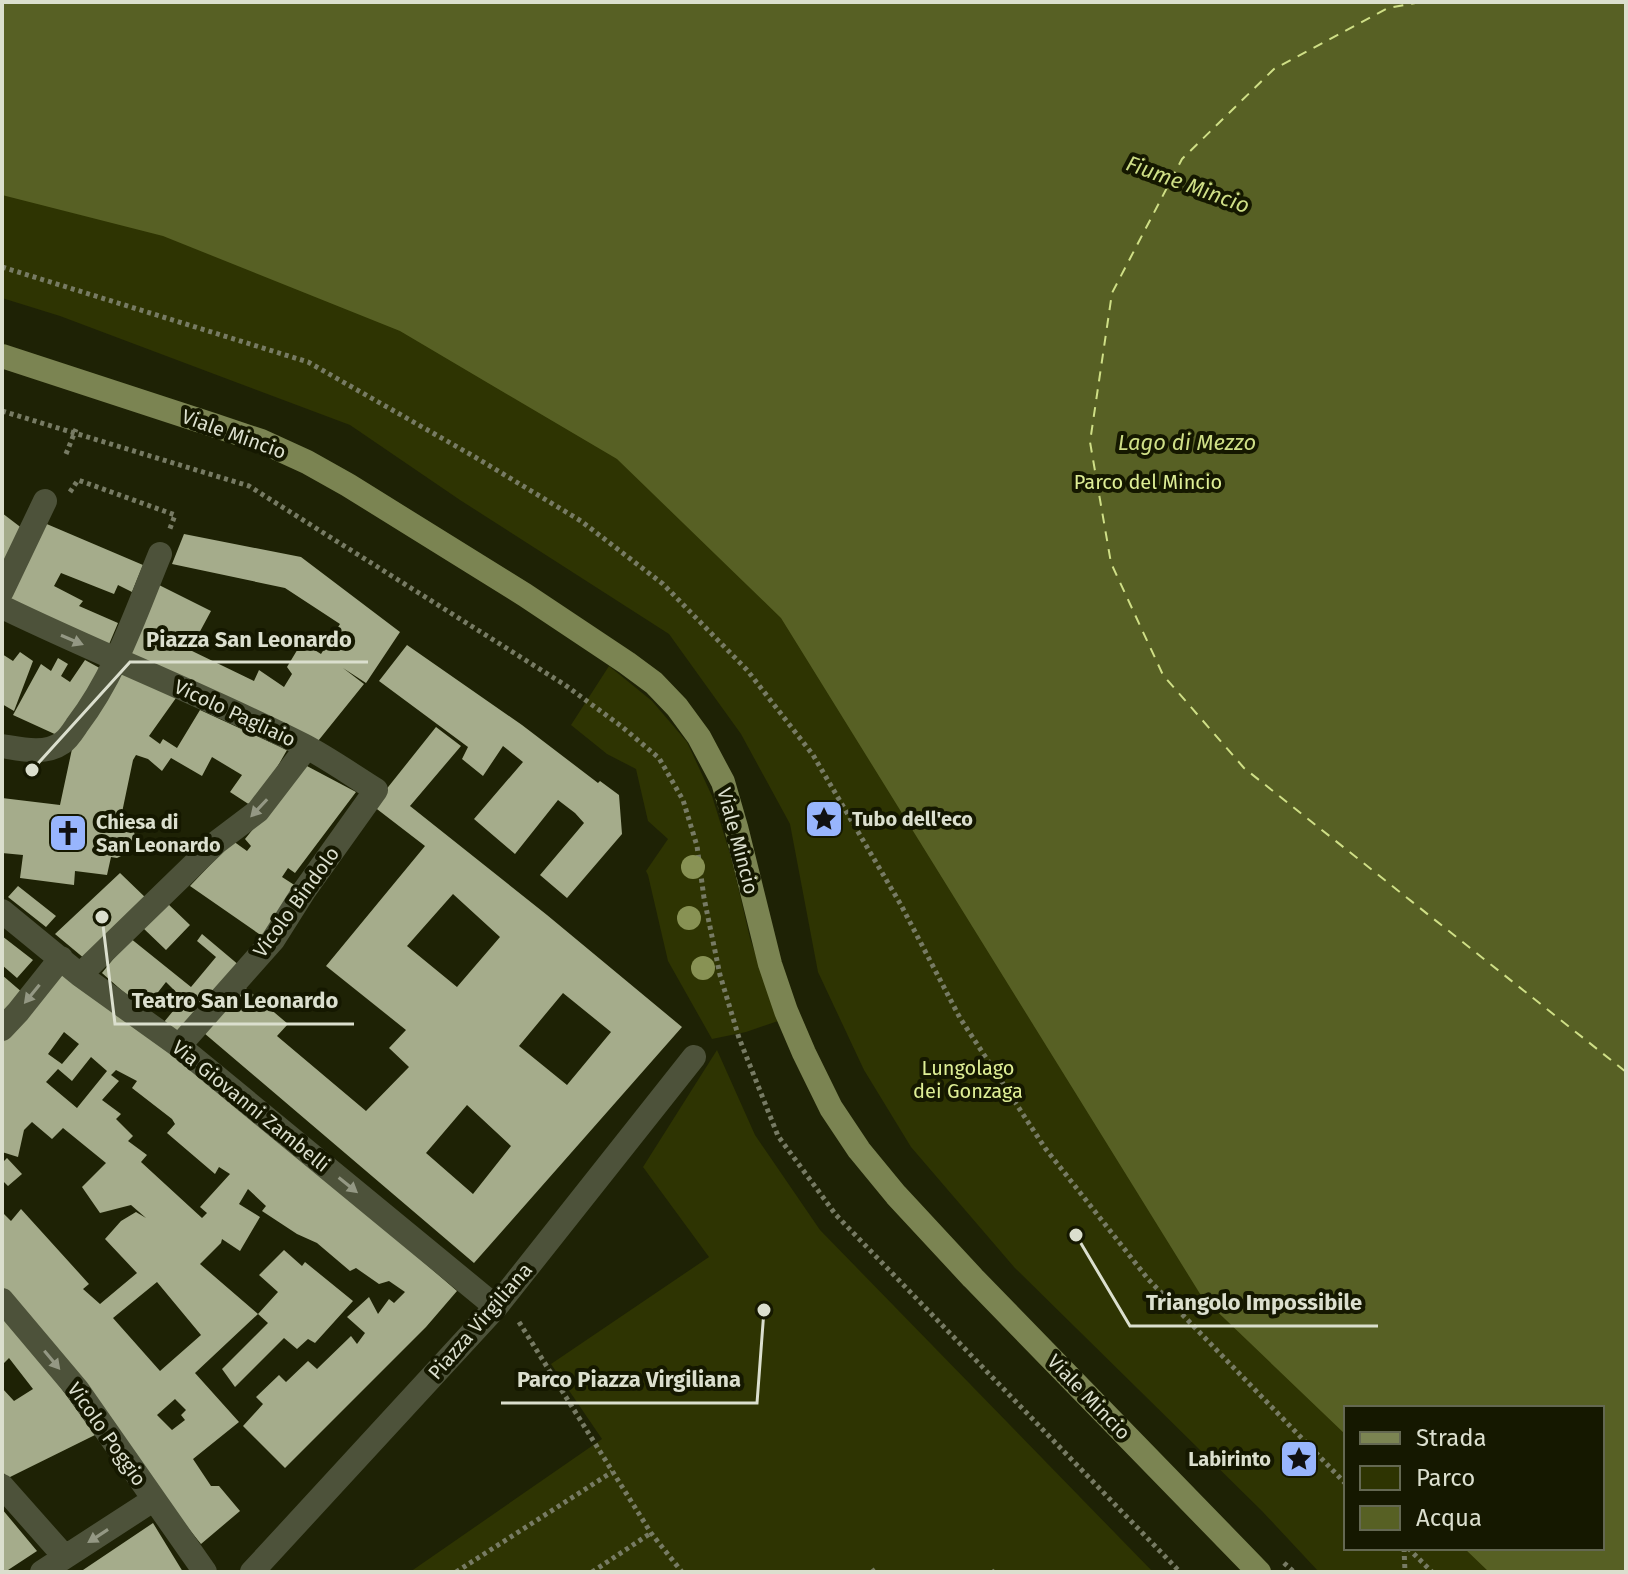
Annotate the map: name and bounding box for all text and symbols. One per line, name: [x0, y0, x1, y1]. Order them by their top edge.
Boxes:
water label: Fiume Mincio: [1122, 150, 1253, 219]
street label: Viale Mincio: [179, 404, 289, 464]
water label: Lago di Mezzo: [1118, 429, 1256, 456]
park label: Parco del Mincio: [1074, 470, 1222, 494]
callout: Piazza San Leonardo: [130, 616, 368, 662]
text: Piazza San Leonardo: [146, 626, 352, 653]
one-way arrow: [61, 634, 84, 647]
street label: Vicolo Pagliaio: [170, 674, 300, 752]
street label: Viale Mincio: [712, 785, 764, 897]
place icon: Tubo dell'eco: [803, 798, 845, 840]
one-way arrow: [250, 799, 268, 818]
place label: Tubo dell'eco: [852, 807, 973, 831]
place label: Chiesa di San Leonardo: [96, 810, 221, 857]
church icon: Chiesa di San Leonardo: [47, 812, 89, 854]
street label: Vicolo Bindolo: [248, 842, 344, 962]
callout: Teatro San Leonardo: [115, 978, 354, 1024]
one-way arrow: [25, 984, 41, 1004]
text: Teatro San Leonardo: [132, 987, 338, 1014]
street label: Via Giovanni Zambelli: [167, 1035, 335, 1177]
park label: Lungolago dei Gonzaga: [913, 1056, 1023, 1103]
one-way arrow: [338, 1177, 359, 1194]
street label: Piazza Virgiliana: [423, 1258, 537, 1384]
callout: Triangolo Impossibile: [1130, 1280, 1378, 1326]
text: Triangolo Impossibile: [1146, 1289, 1362, 1316]
one-way arrow: [43, 1349, 60, 1369]
street label: Viale Mincio: [1042, 1349, 1136, 1445]
callout: Parco Piazza Virgiliana: [501, 1357, 757, 1403]
text: Parco Piazza Virgiliana: [517, 1366, 741, 1393]
street label: Vicolo Poggio: [62, 1377, 152, 1491]
legend: [1344, 1406, 1604, 1550]
text: Strada: [1416, 1424, 1487, 1452]
place icon: Labirinto: [1278, 1438, 1320, 1480]
place label: Labirinto: [1188, 1447, 1271, 1471]
text: Parco: [1416, 1464, 1475, 1492]
text: Acqua: [1416, 1504, 1482, 1532]
one-way arrow: [87, 1528, 108, 1543]

